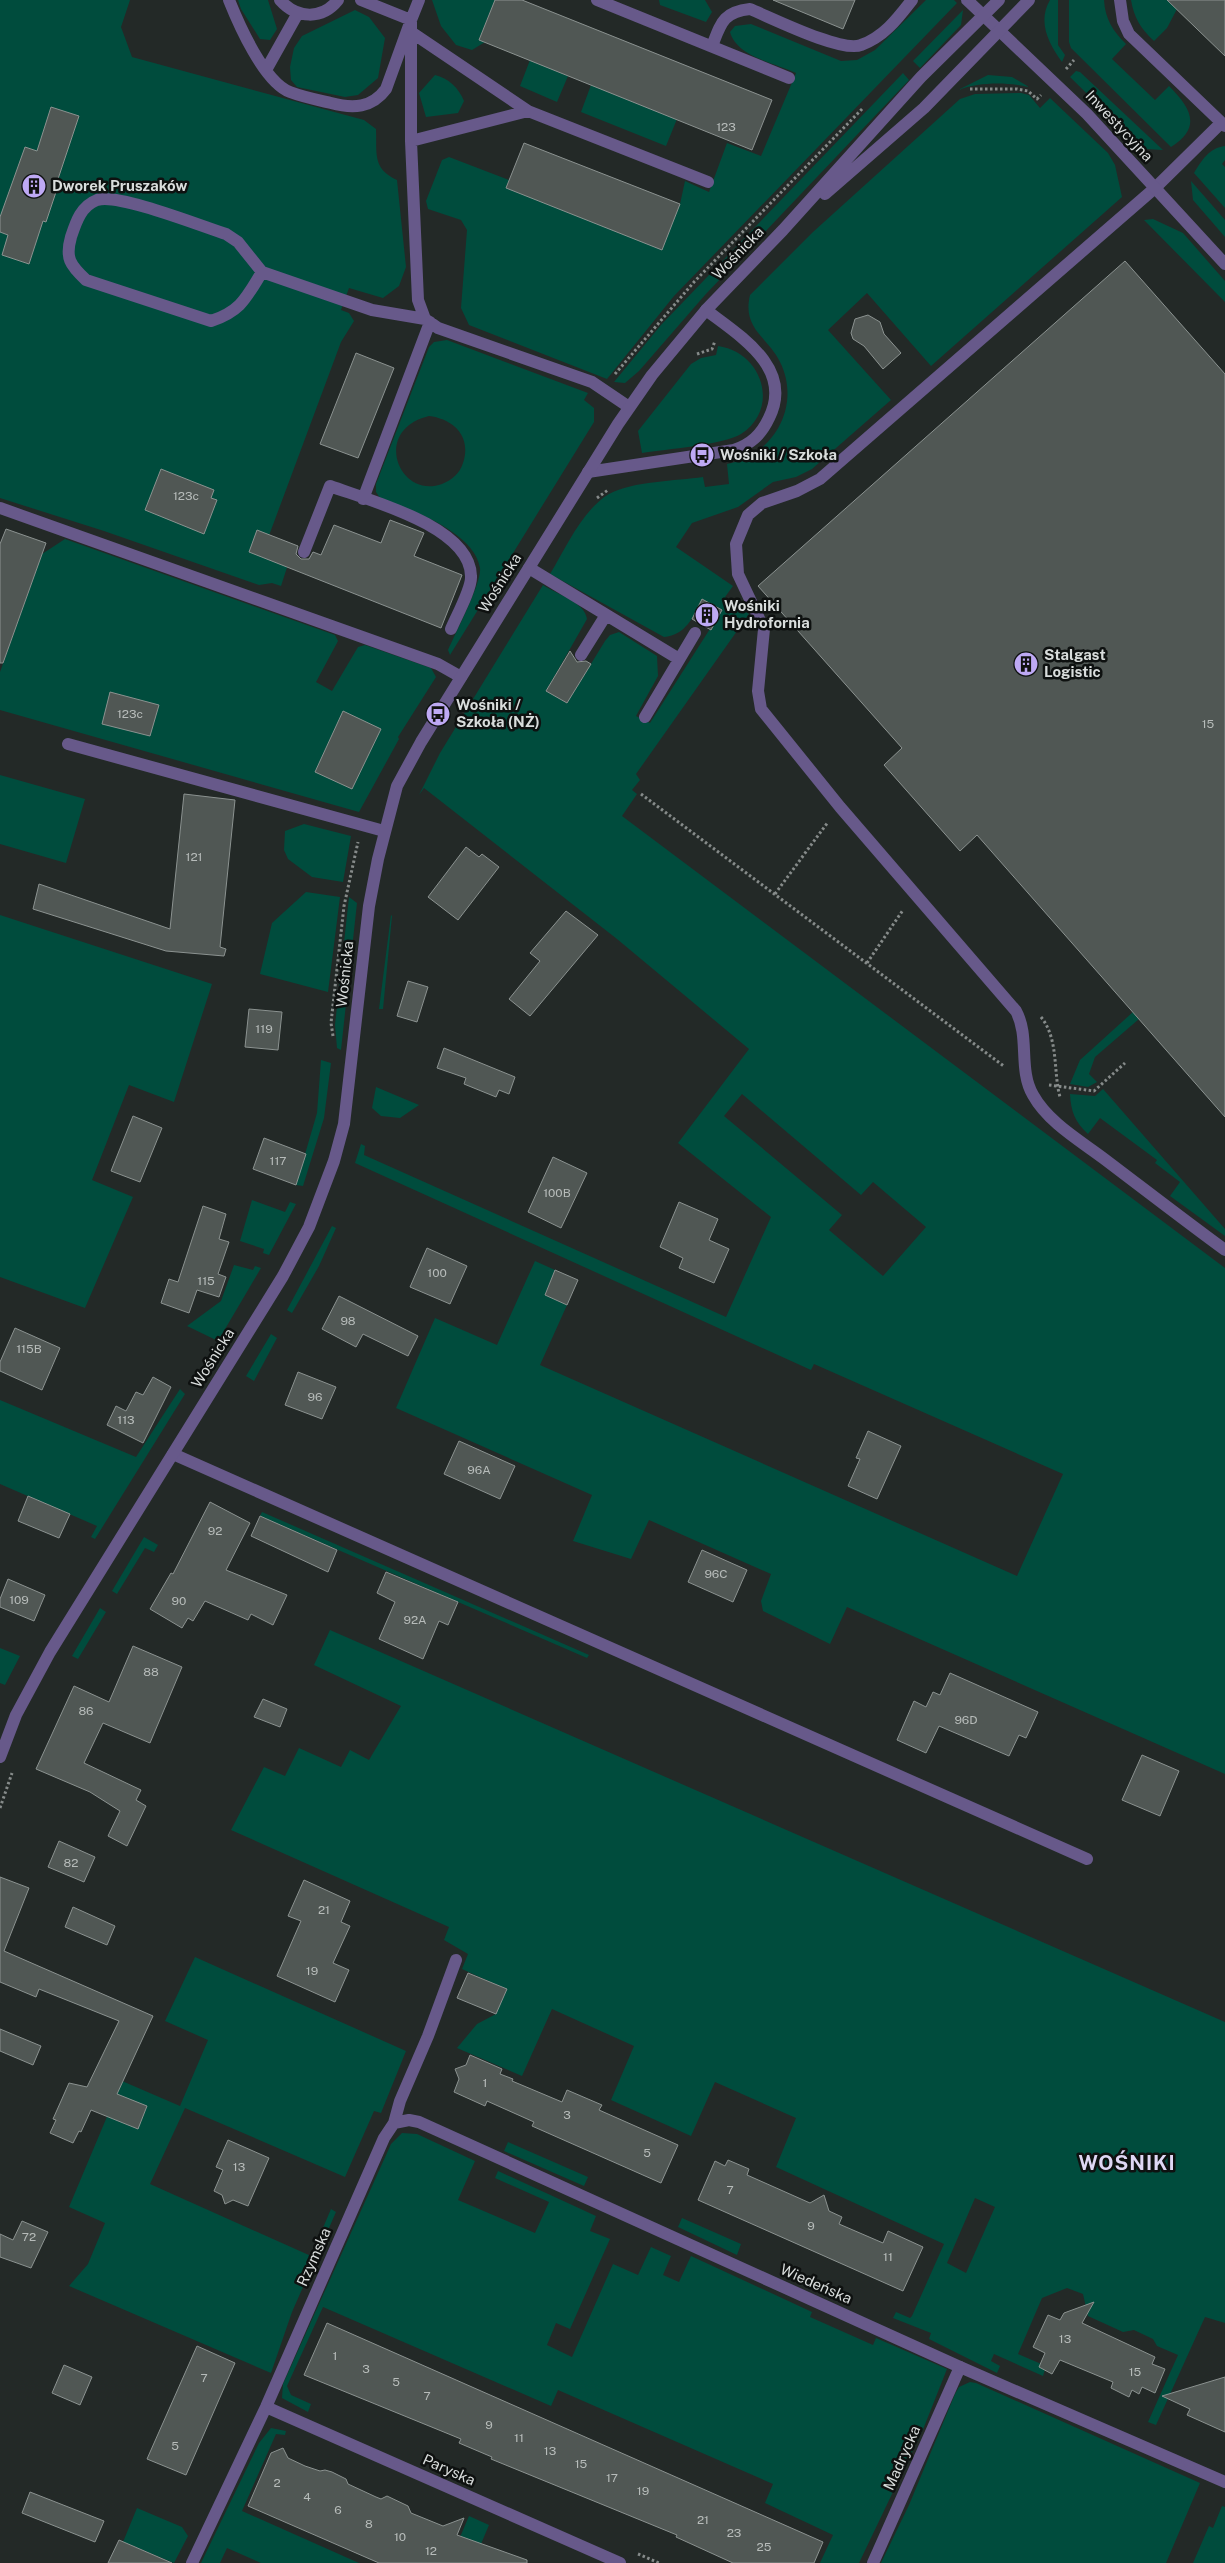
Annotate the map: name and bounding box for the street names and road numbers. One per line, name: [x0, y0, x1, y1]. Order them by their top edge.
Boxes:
street label: Inwestycyjna: [1082, 87, 1157, 165]
street label: Wośnicka: [708, 223, 767, 283]
street label: Wośnicka: [475, 550, 524, 615]
street label: Wośnicka: [333, 940, 356, 1008]
street label: Wośnicka: [188, 1325, 237, 1390]
street label: Rzymska: [293, 2225, 334, 2289]
street label: Wiedeńska: [778, 2260, 855, 2307]
street label: Madrycka: [880, 2423, 923, 2493]
street label: Paryska: [420, 2450, 478, 2489]

